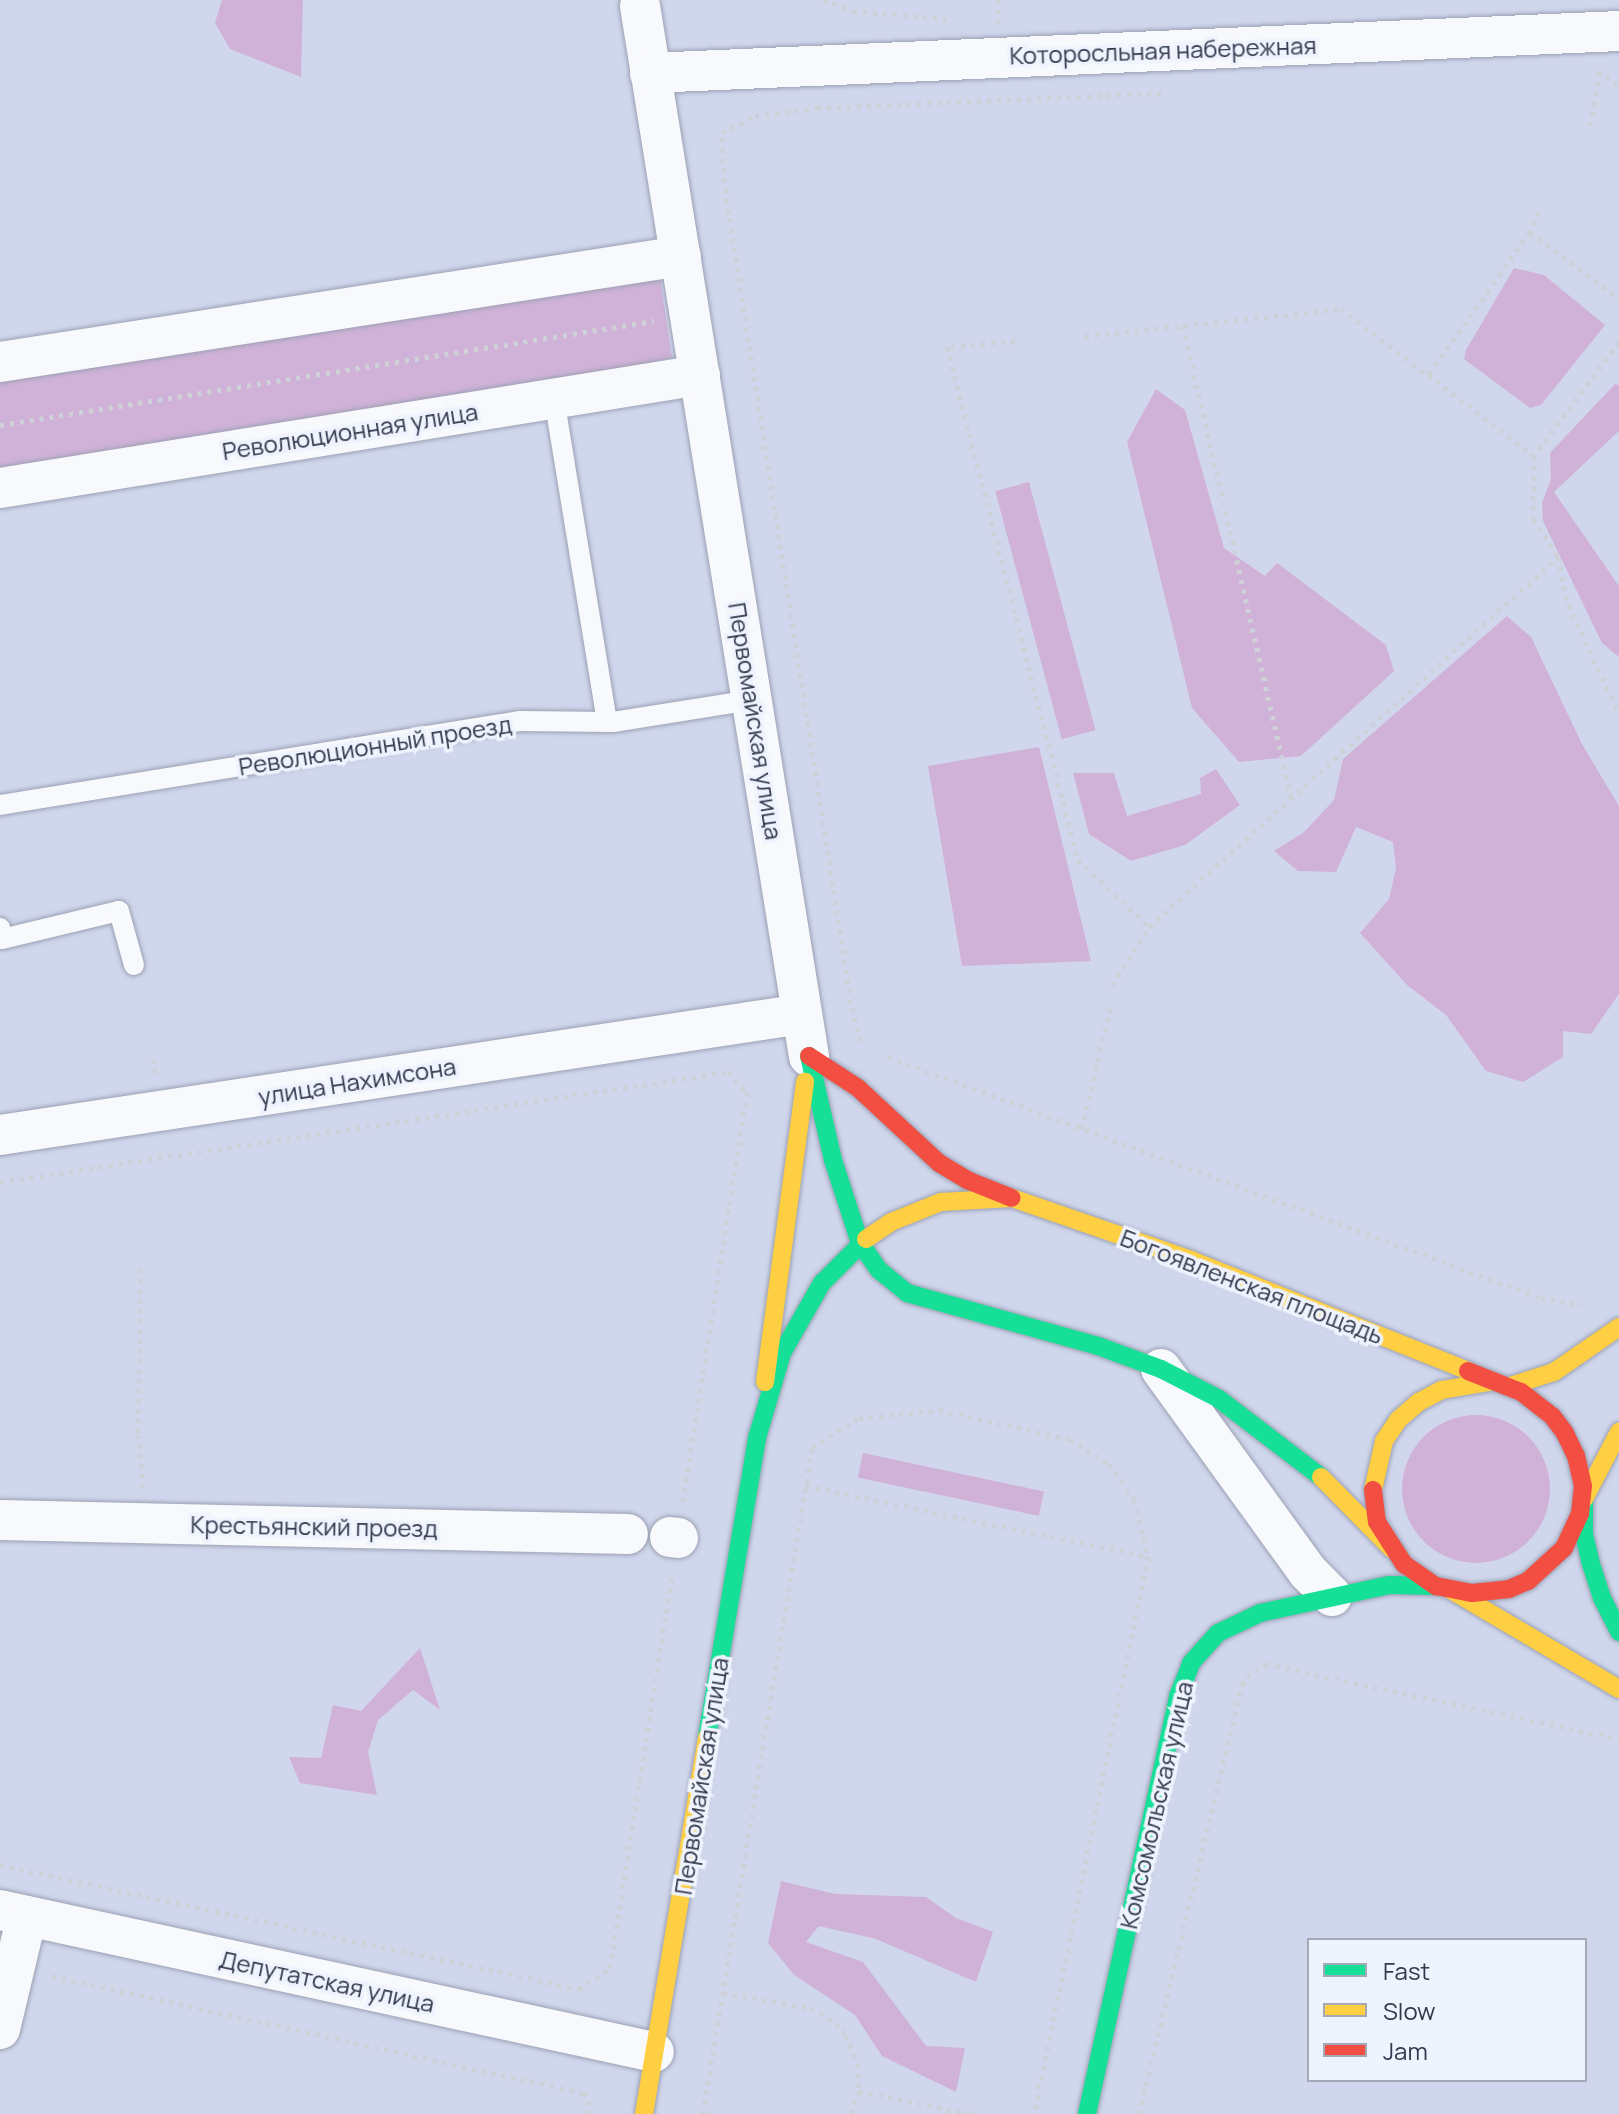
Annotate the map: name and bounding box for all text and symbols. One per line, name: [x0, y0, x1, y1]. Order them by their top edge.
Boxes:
street label: Которосльная набережная: [1009, 30, 1317, 70]
street label: Революционная улица: [220, 397, 480, 465]
street label: Первомайская улица: [723, 600, 789, 842]
street label: Революционный проезд: [236, 709, 514, 781]
street label: улица Нахимсона: [256, 1051, 458, 1111]
street label: Богоявленская площадь: [1117, 1223, 1387, 1349]
street label: Крестьянский проезд: [190, 1509, 438, 1543]
street label: Первомайская улица: [668, 1655, 734, 1897]
street label: Комсомольская улица: [1114, 1678, 1198, 1932]
legend: [1307, 1938, 1587, 2082]
street label: Депутатская улица: [217, 1944, 437, 2018]
text: Fast: [1383, 1954, 1430, 1987]
text: Slow: [1383, 1994, 1436, 2027]
text: Jam: [1383, 2034, 1428, 2067]

